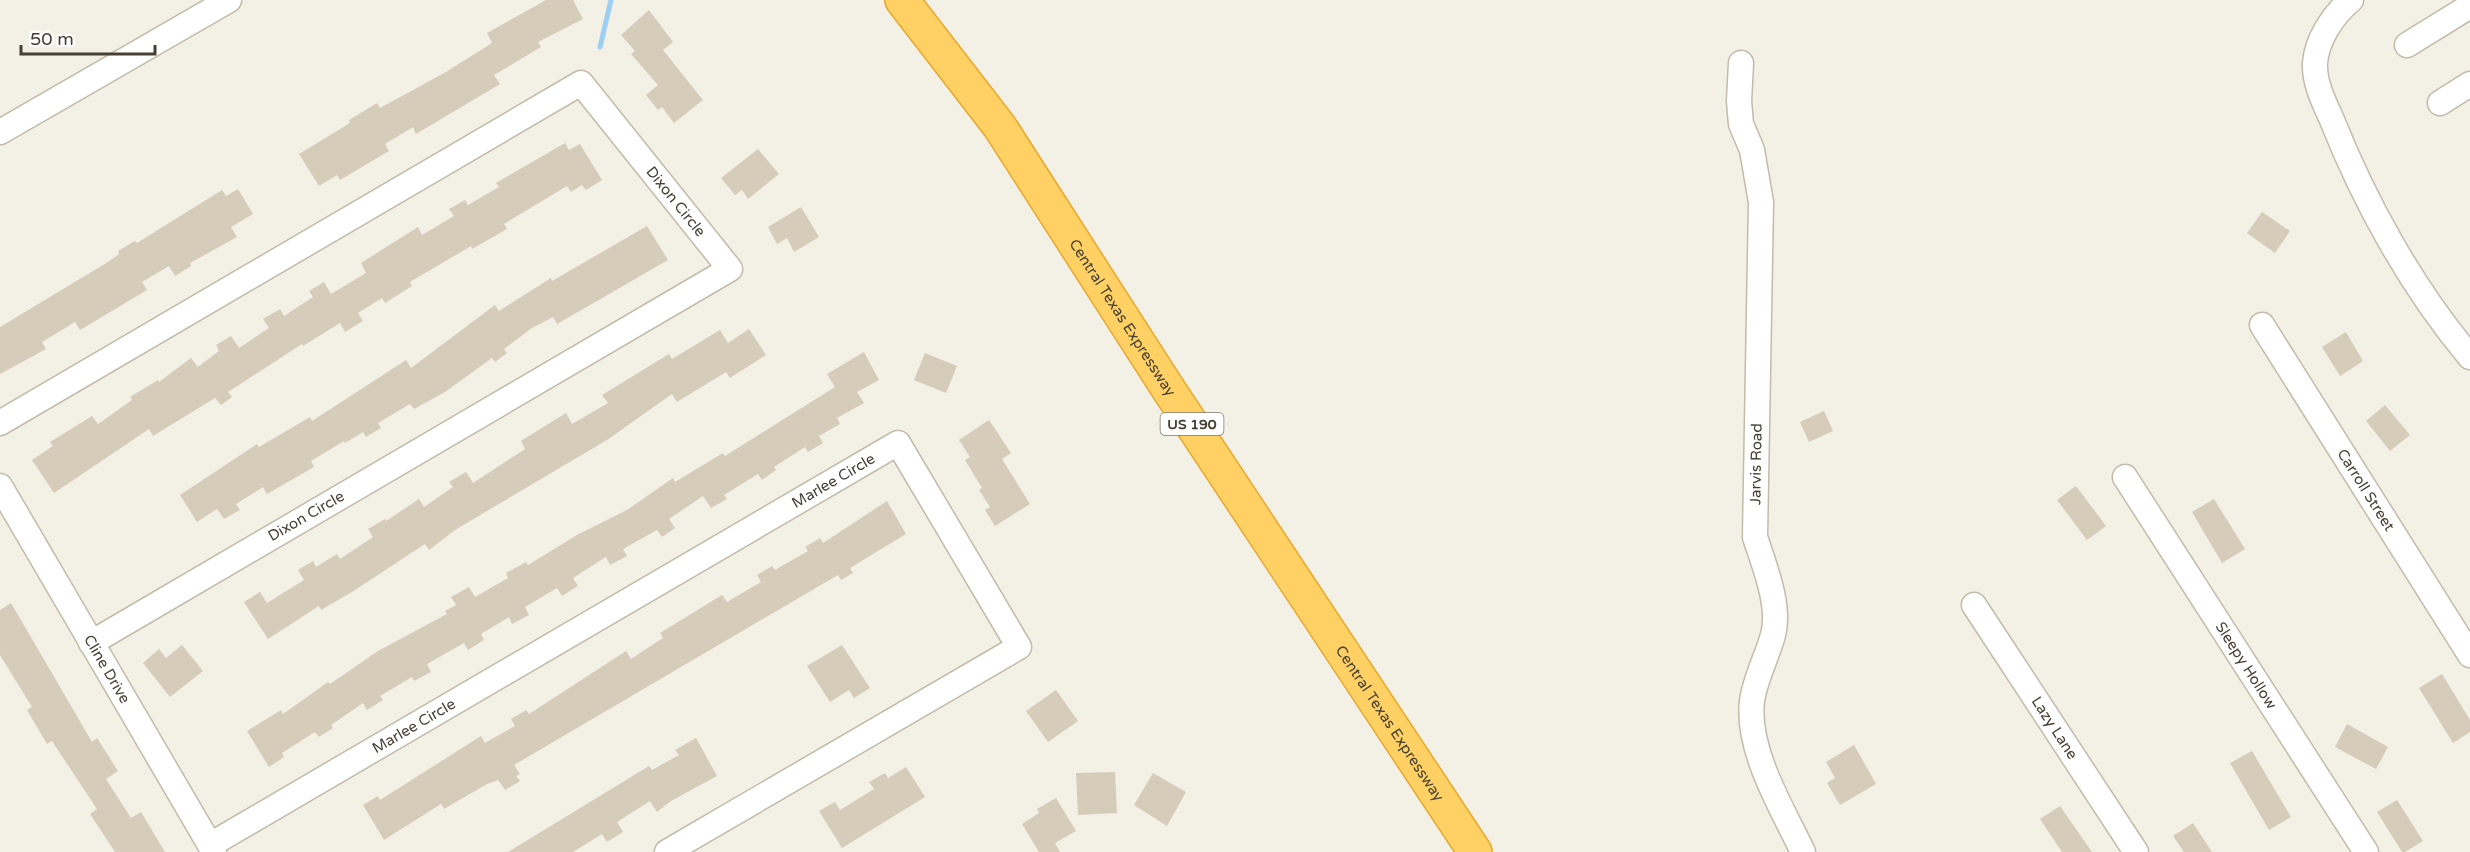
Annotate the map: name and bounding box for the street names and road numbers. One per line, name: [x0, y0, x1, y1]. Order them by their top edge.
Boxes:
street label: Dixon Circle: [642, 163, 709, 240]
street label: Central Texas Expressway: [1065, 236, 1180, 400]
road number: US 190: [1160, 413, 1224, 435]
street label: Jarvis Road: [1746, 423, 1766, 505]
street label: Carroll Street: [2333, 446, 2399, 535]
street label: Marlee Circle: [789, 449, 878, 512]
street label: Dixon Circle: [265, 487, 347, 545]
street label: Sleepy Hollow: [2212, 619, 2281, 712]
street label: Cline Drive: [80, 631, 134, 707]
street label: Central Texas Expressway: [1332, 642, 1448, 805]
street label: Lazy Lane: [2028, 693, 2082, 763]
street label: Marlee Circle: [369, 695, 459, 757]

